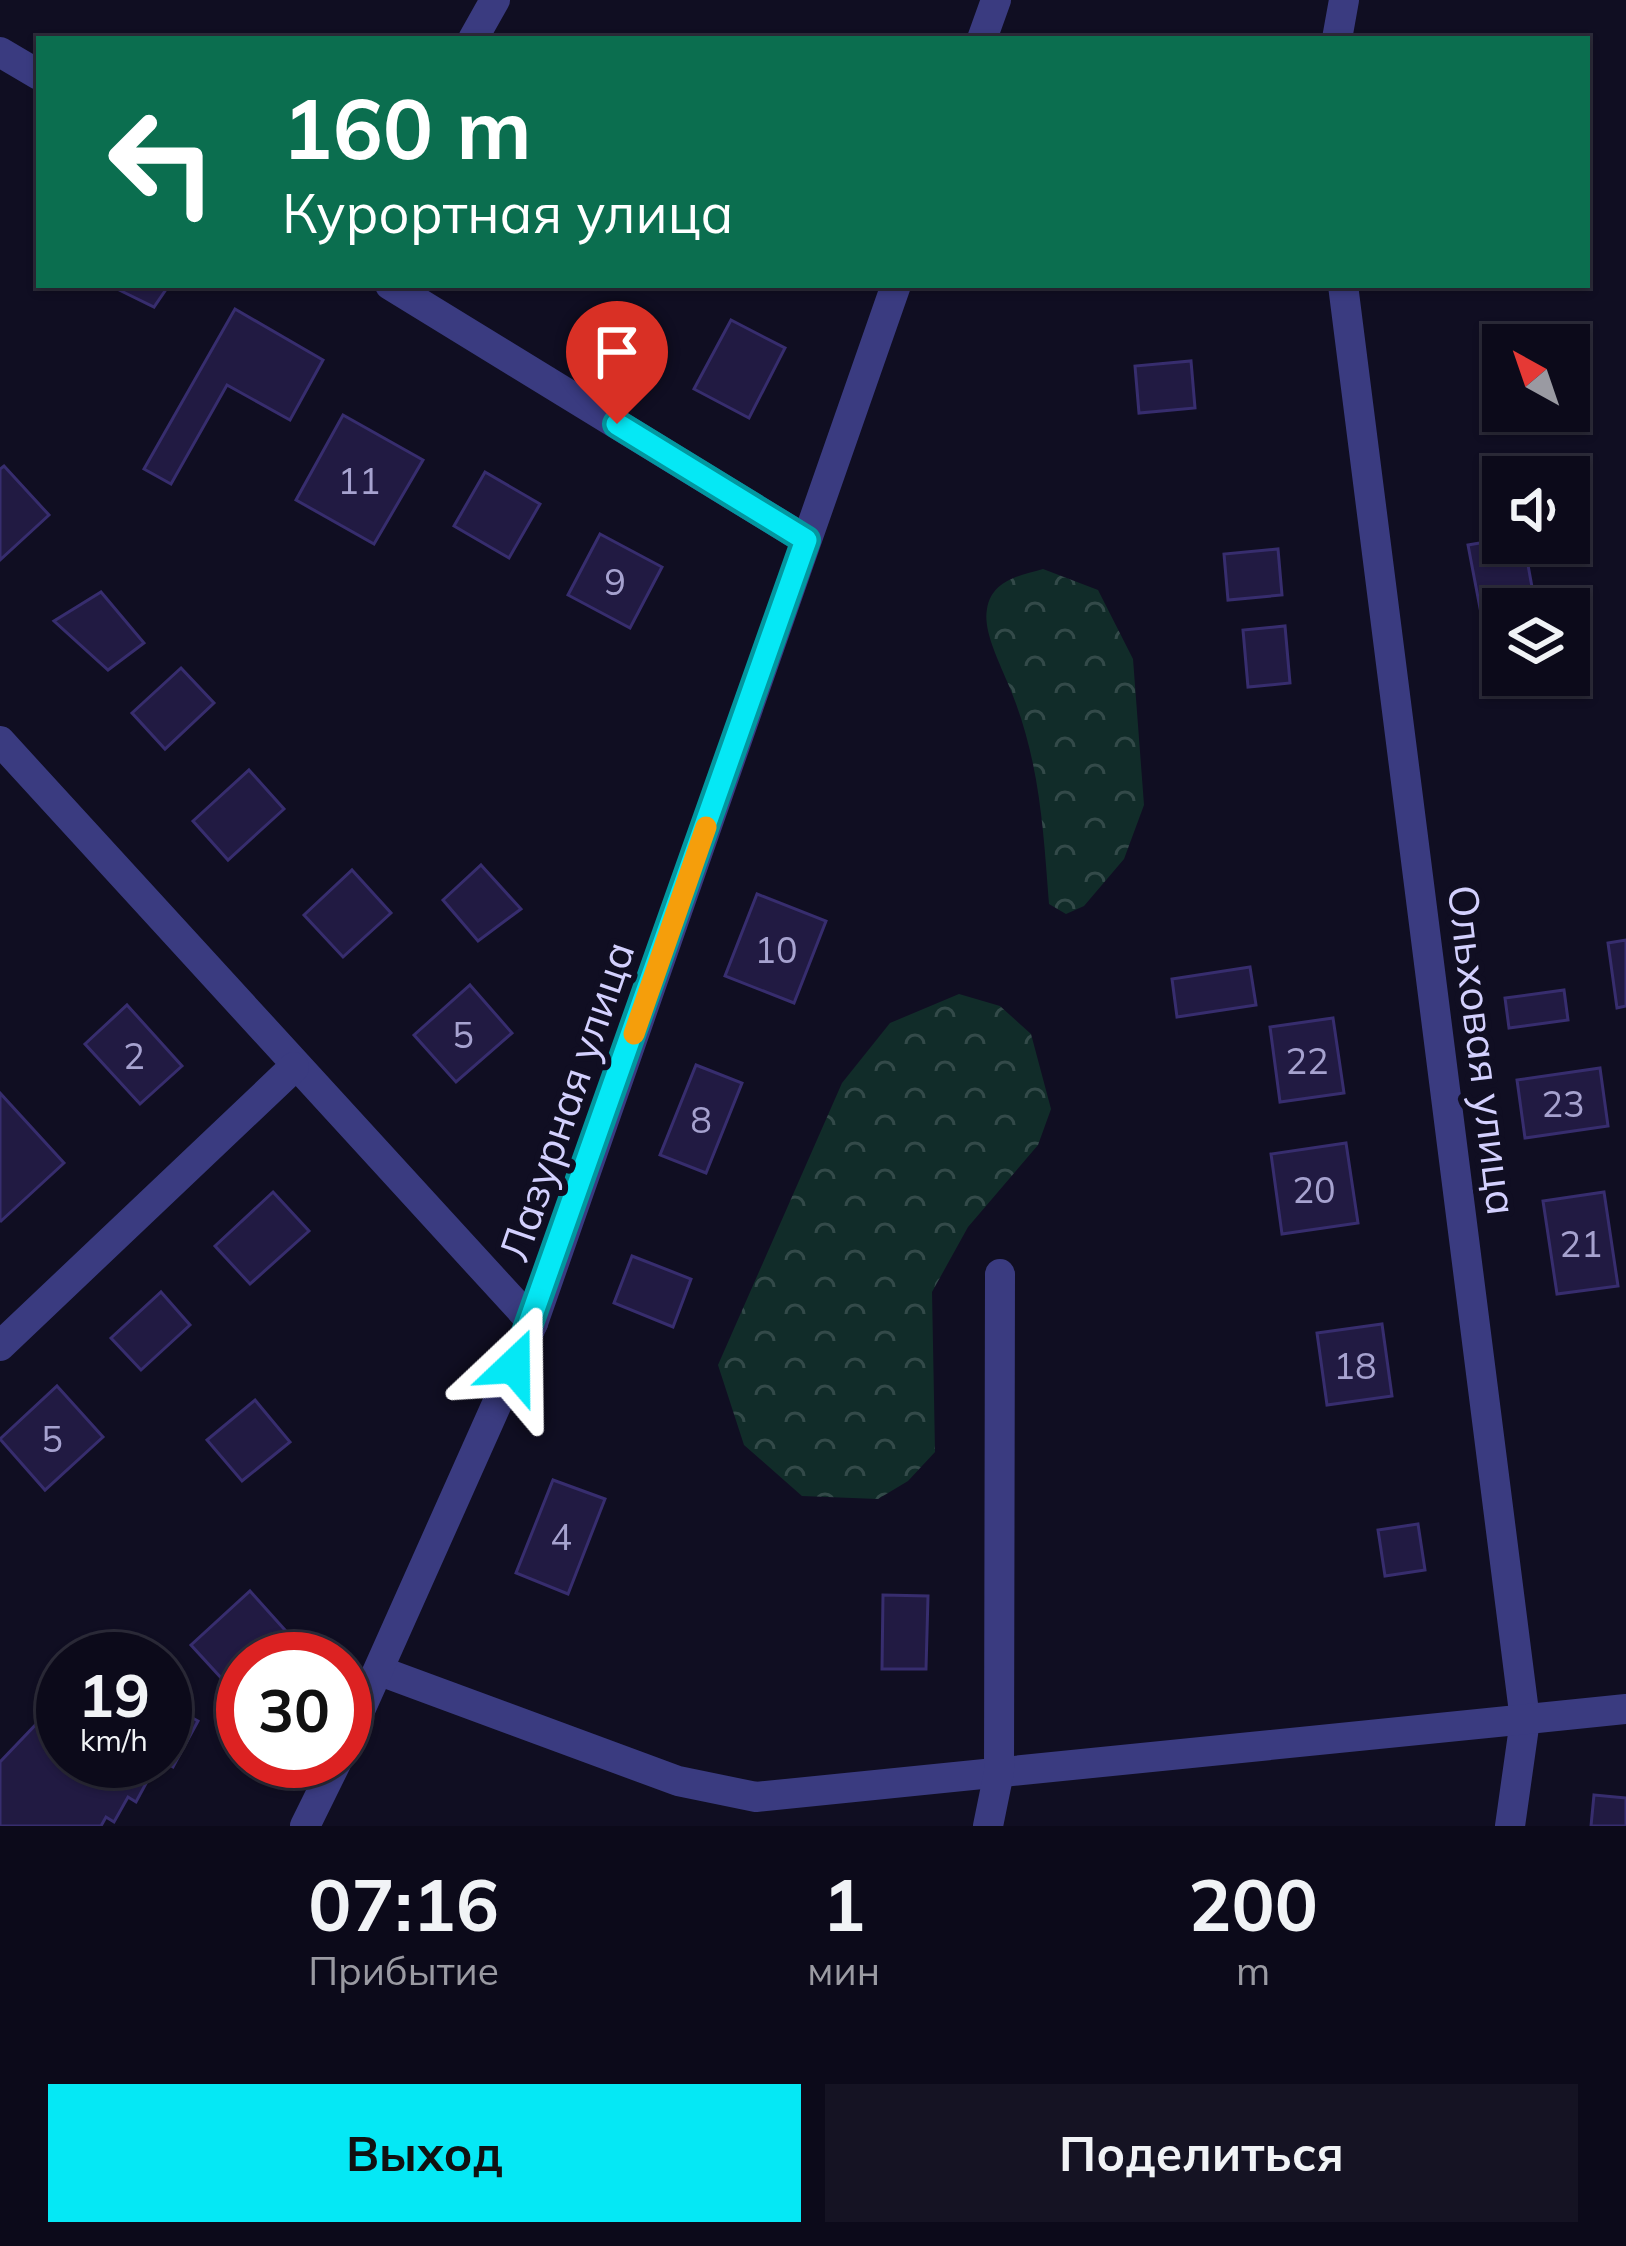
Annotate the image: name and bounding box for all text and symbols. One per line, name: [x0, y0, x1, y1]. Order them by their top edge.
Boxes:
text: 160 m: [282, 75, 532, 180]
icon: left: [84, 84, 240, 240]
text: Курортная улица: [282, 179, 734, 247]
pin: [566, 301, 668, 424]
icon: arrive: [584, 319, 650, 385]
north arrow: [1482, 324, 1590, 432]
map controls: [1482, 324, 1590, 696]
button: sound: [1482, 456, 1590, 564]
house number: 11: [337, 458, 381, 503]
house number: 9: [604, 559, 626, 604]
button: layers: [1482, 588, 1590, 696]
street label: Ольховая улица: [1436, 882, 1530, 1218]
house number: 10: [754, 927, 798, 972]
street label: Лазурная улица: [487, 934, 645, 1268]
house number: 5: [452, 1012, 474, 1057]
house number: 2: [123, 1033, 145, 1078]
house number: 22: [1285, 1038, 1329, 1083]
house number: 23: [1541, 1081, 1585, 1126]
house number: 8: [690, 1097, 712, 1142]
house number: 20: [1292, 1167, 1336, 1212]
house number: 21: [1559, 1221, 1603, 1266]
position arrow: [451, 1303, 577, 1429]
house number: 18: [1333, 1343, 1377, 1388]
house number: 5: [41, 1416, 63, 1461]
house number: 4: [550, 1514, 572, 1559]
speed limit sign: 30: [216, 1632, 372, 1788]
text: 19: [78, 1657, 150, 1732]
text: km/h: [80, 1721, 148, 1759]
text: 07:16: [308, 1859, 499, 1949]
text: 1: [822, 1859, 865, 1949]
text: 200: [1188, 1859, 1318, 1949]
text: Прибытие: [308, 1946, 499, 1995]
text: мин: [807, 1946, 880, 1995]
text: m: [1236, 1946, 1270, 1995]
button: Выход: [48, 2084, 801, 2222]
button: Поделиться: [825, 2084, 1578, 2222]

